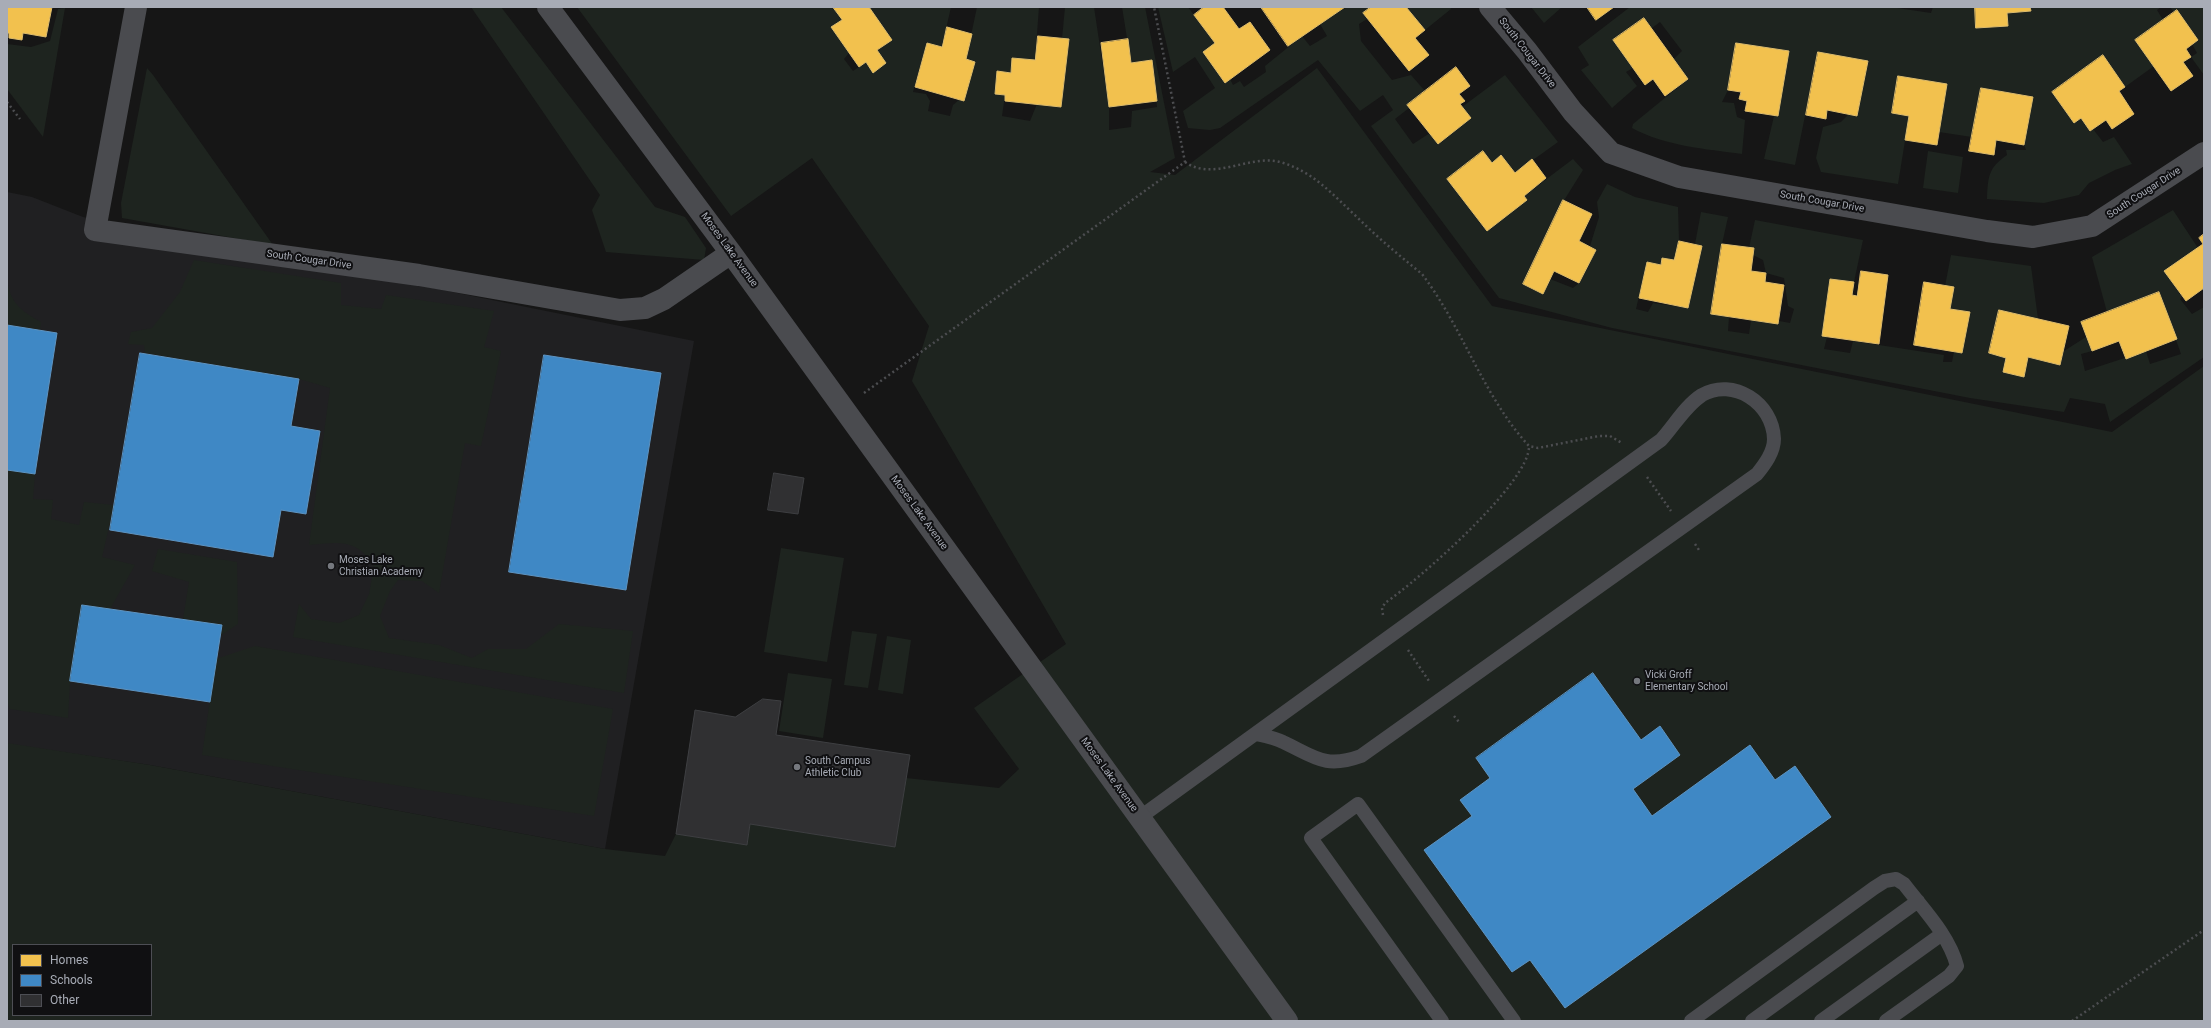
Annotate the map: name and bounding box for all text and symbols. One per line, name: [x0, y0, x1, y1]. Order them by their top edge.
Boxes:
street label: South Cougar Drive: [1496, 16, 1558, 90]
street label: South Cougar Drive: [2105, 165, 2183, 221]
street label: South Cougar Drive: [1779, 189, 1865, 215]
street label: Moses Lake Avenue: [698, 211, 760, 289]
street label: South Cougar Drive: [266, 248, 352, 272]
street label: Moses Lake Avenue: [888, 474, 950, 552]
place label: Moses Lake Christian Academy: [339, 554, 423, 578]
marker: Moses Lake Christian Academy: [326, 561, 336, 571]
place label: Vicki Groff Elementary School: [1645, 669, 1728, 692]
marker: Vicki Groff Elementary School: [1632, 676, 1642, 686]
street label: Moses Lake Avenue: [1078, 736, 1140, 814]
place label: South Campus Athletic Club: [805, 755, 870, 778]
marker: South Campus Athletic Club: [792, 762, 802, 772]
legend: [12, 944, 152, 1016]
text: Homes: [50, 953, 88, 967]
text: Schools: [50, 973, 93, 987]
text: Other: [50, 993, 79, 1007]

